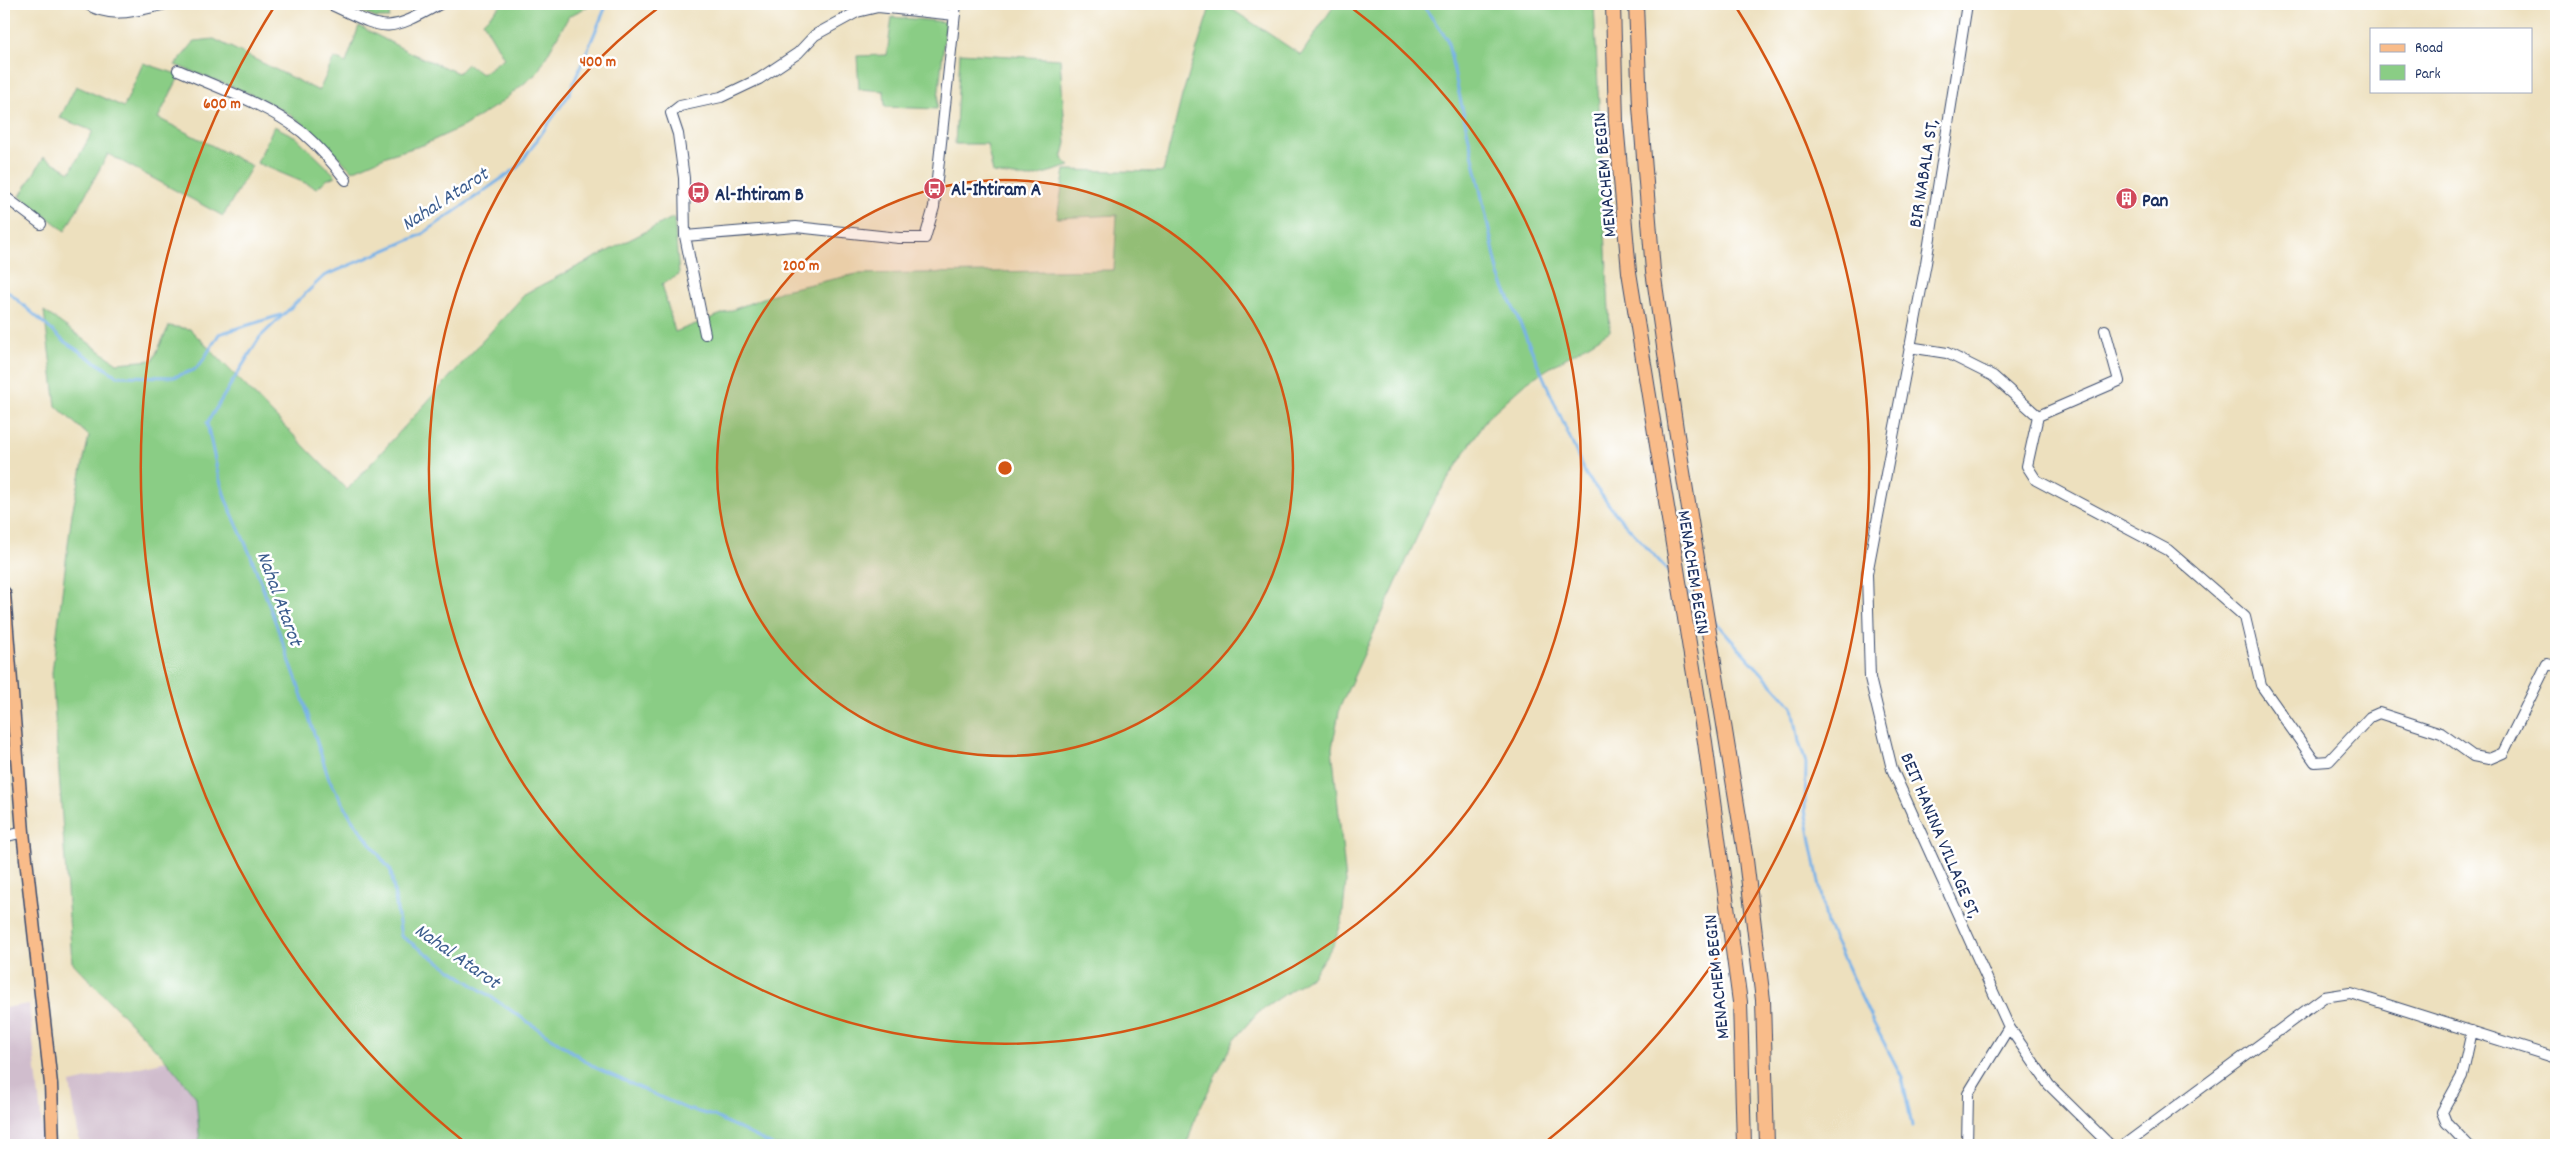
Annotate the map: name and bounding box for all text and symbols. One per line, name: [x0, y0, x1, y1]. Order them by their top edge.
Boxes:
legend: [2370, 28, 2532, 92]
text: Road: [2415, 38, 2443, 60]
text: 400 m: [580, 52, 616, 74]
text: Park: [2415, 64, 2441, 86]
text: 600 m: [203, 94, 241, 116]
street label: MENACHEM BEGIN: [1588, 111, 1625, 238]
street label: BIR NABALA ST,: [1904, 117, 1947, 230]
water label: Nahal Atarot: [397, 161, 496, 239]
bus stop icon: Al-Ihtiram A: [923, 176, 947, 200]
place label: Al-Ihtiram A: [951, 178, 1041, 205]
bus stop icon: Al-Ihtiram B: [687, 181, 711, 205]
place label: Al-Ihtiram B: [715, 183, 804, 210]
building icon: Pan: [2114, 187, 2138, 211]
place label: Pan: [2142, 189, 2169, 216]
text: 200 m: [783, 256, 819, 278]
centre of rings: [996, 459, 1014, 477]
street label: MENACHEM BEGIN: [1668, 509, 1715, 637]
water label: Nahal Atarot: [248, 548, 309, 652]
street label: BEIT HANINA VILLAGE ST,: [1892, 749, 1986, 924]
street label: MENACHEM BEGIN: [1699, 913, 1738, 1040]
water label: Nahal Atarot: [408, 918, 506, 998]

